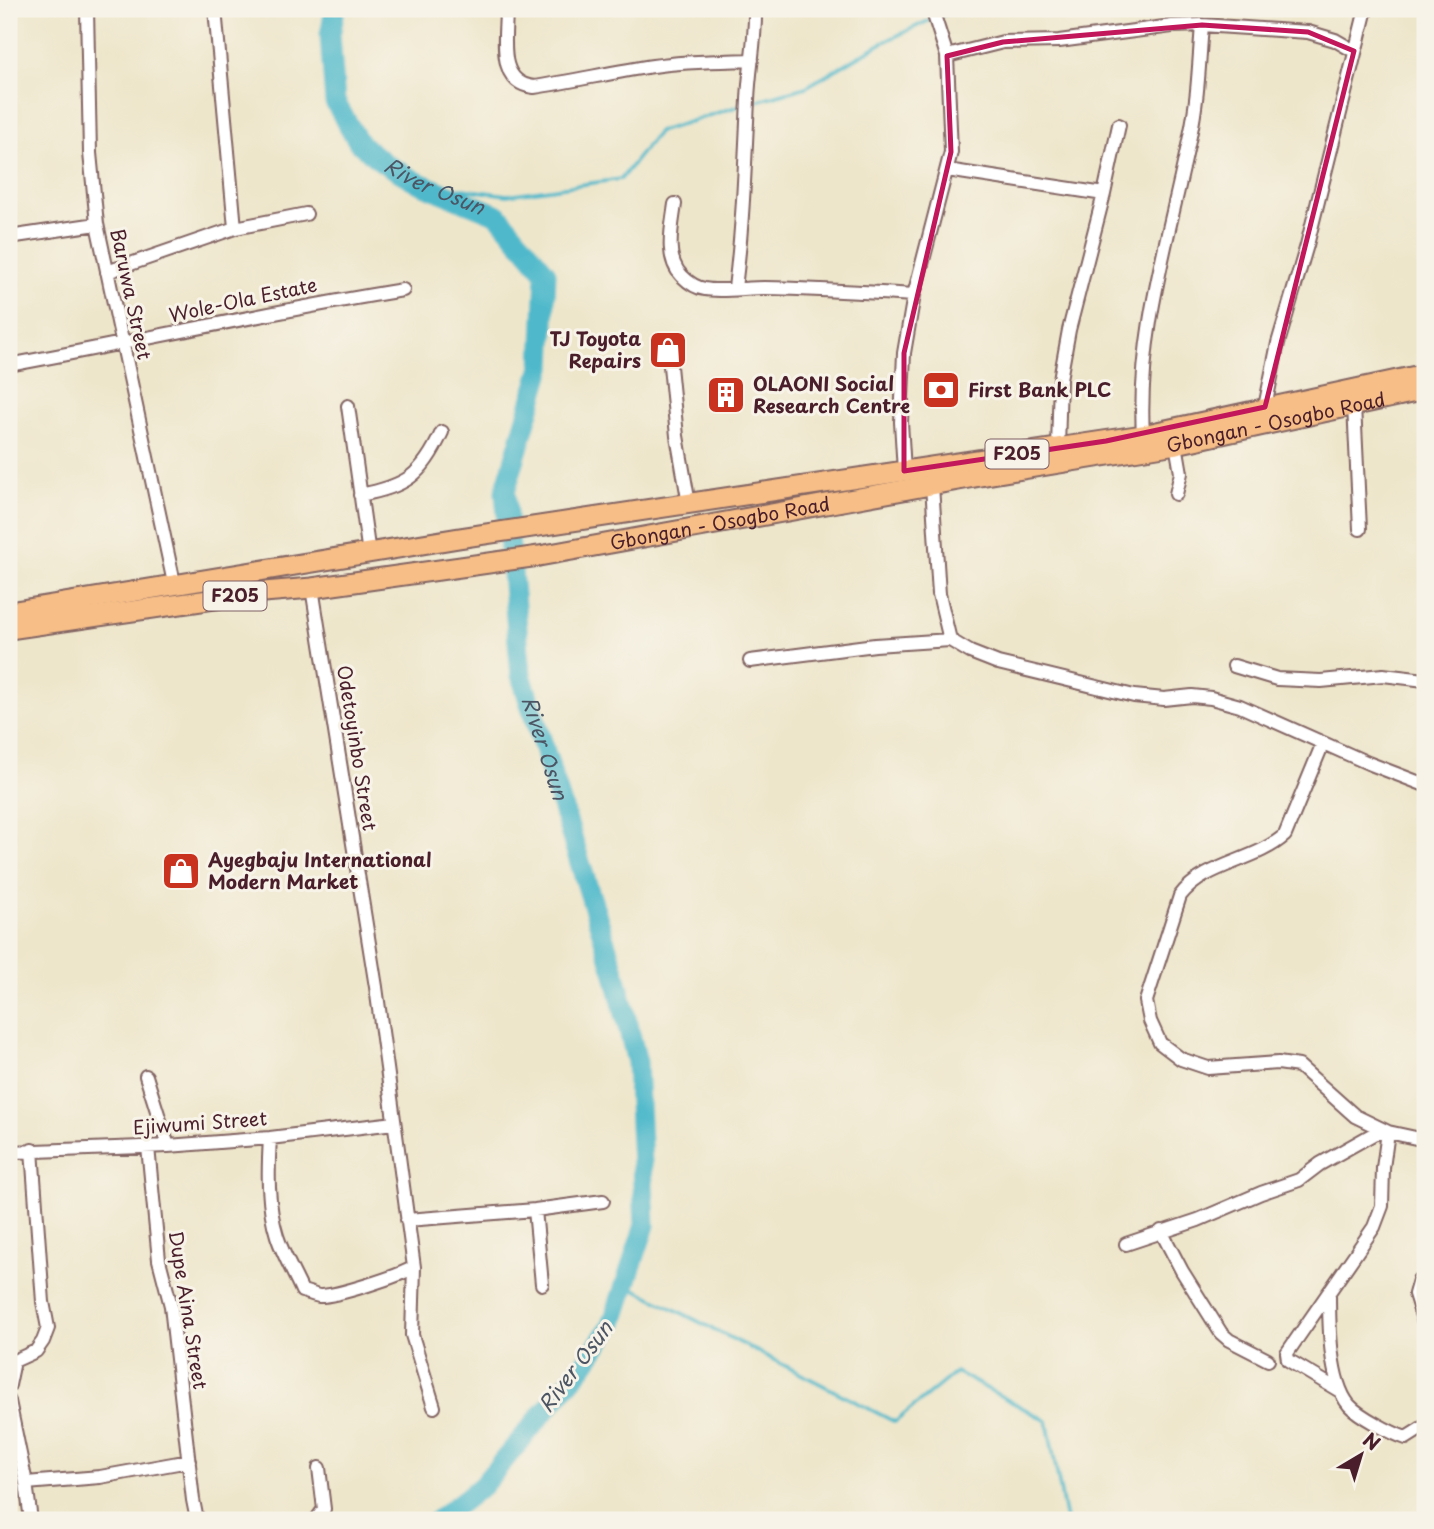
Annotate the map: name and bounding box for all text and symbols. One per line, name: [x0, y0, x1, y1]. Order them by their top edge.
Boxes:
water label: River Osun: [379, 148, 491, 222]
street label: Baruwa Street: [104, 226, 160, 362]
street label: Wole-Ola Estate: [166, 270, 319, 328]
place label: TJ Toyota Repairs: [550, 324, 641, 374]
shop icon: TJ Toyota Repairs: [647, 329, 689, 371]
place label: OLAONI Social Research Centre: [753, 369, 910, 419]
bank icon: First Bank PLC: [920, 369, 962, 411]
building icon: OLAONI Social Research Centre: [705, 374, 747, 416]
place label: First Bank PLC: [968, 375, 1111, 403]
street label: Gbongan - Osogbo Road: [1164, 384, 1388, 458]
road number: F205: [986, 440, 1048, 468]
street label: Gbongan - Osogbo Road: [607, 489, 832, 556]
road number: F205: [204, 582, 266, 610]
street label: Odetoyinbo Street: [331, 663, 385, 833]
water label: River Osun: [515, 692, 578, 805]
place label: Ayegbaju International Modern Market: [208, 845, 431, 895]
shop icon: Ayegbaju International Modern Market: [160, 850, 202, 892]
street label: Ejiwumi Street: [132, 1103, 268, 1141]
street label: Dupe Aina Street: [163, 1229, 215, 1391]
water label: River Osun: [529, 1312, 620, 1418]
north arrow: [1326, 1420, 1396, 1490]
text: N: [1358, 1425, 1387, 1456]

